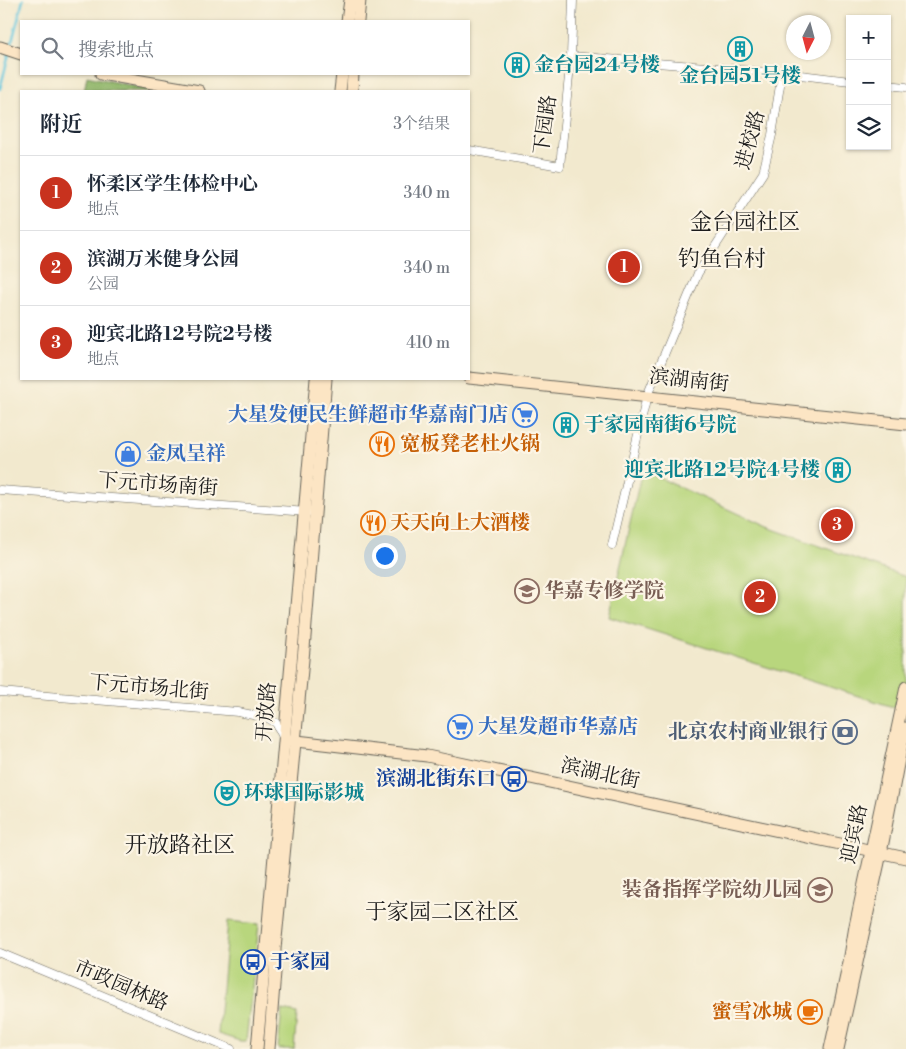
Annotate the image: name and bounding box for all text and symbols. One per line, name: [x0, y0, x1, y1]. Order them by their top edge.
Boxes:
north arrow: [786, 15, 831, 60]
map controls: [846, 15, 891, 150]
button: +: [846, 15, 891, 60]
search box: [20, 20, 470, 75]
icon: search: [38, 34, 66, 62]
building icon: 金台园51号楼: [727, 36, 753, 62]
text: 搜索地点: [78, 38, 154, 62]
building icon: 金台园24号楼: [504, 52, 530, 78]
place label: 金台园24号楼: [534, 53, 660, 78]
button: −: [846, 60, 891, 105]
place label: 金台园51号楼: [679, 64, 801, 89]
street label: 下园路: [529, 94, 563, 156]
button: layers: [846, 105, 891, 150]
street label: 进校路: [731, 108, 771, 172]
text: 附近: [40, 112, 82, 138]
text: 3个结果: [393, 114, 450, 134]
text: 怀柔区学生体检中心: [87, 172, 258, 196]
text: 1: [52, 183, 60, 203]
text: 340 m: [403, 183, 450, 203]
text: 地点: [87, 199, 119, 219]
district label: 金台园社区: [690, 209, 800, 236]
district label: 钓鱼台村: [678, 246, 766, 273]
text: 滨湖万米健身公园: [87, 247, 239, 271]
pin: 1: [608, 248, 640, 286]
text: 2: [51, 258, 61, 278]
text: 340 m: [403, 258, 450, 278]
text: 公园: [87, 274, 119, 294]
text: 迎宾北路12号院2号楼: [87, 322, 272, 346]
text: 3: [51, 333, 61, 353]
text: 410 m: [406, 333, 450, 353]
text: 地点: [87, 349, 119, 369]
street label: 滨湖南街: [648, 364, 730, 398]
supermarket icon: 大星发便民生鲜超市华嘉南门店: [512, 402, 538, 428]
place label: 大星发便民生鲜超市华嘉南门店: [228, 403, 508, 428]
building icon: 于家园南街6号院: [553, 412, 579, 438]
place label: 于家园南街6号院: [584, 413, 737, 438]
restaurant icon: 宽板凳老杜火锅: [369, 431, 395, 457]
place label: 宽板凳老杜火锅: [400, 432, 540, 457]
shop icon: 金凤呈祥: [115, 441, 141, 467]
place label: 金凤呈祥: [146, 442, 226, 467]
building icon: 迎宾北路12号院4号楼: [825, 457, 851, 483]
place label: 迎宾北路12号院4号楼: [624, 458, 820, 483]
street label: 下元市场南街: [97, 468, 219, 502]
pin: 3: [821, 506, 853, 544]
restaurant icon: 天天向上大酒楼: [360, 510, 386, 536]
place label: 天天向上大酒楼: [390, 511, 530, 536]
your location: [372, 543, 398, 569]
school or university icon: 华嘉专修学院: [514, 578, 540, 604]
pin: 2: [744, 578, 776, 616]
place label: 华嘉专修学院: [544, 579, 664, 604]
street label: 下元市场北街: [88, 670, 210, 706]
street label: 开放路: [252, 681, 282, 743]
supermarket icon: 大星发超市华嘉店: [447, 714, 473, 740]
place label: 大星发超市华嘉店: [478, 715, 638, 740]
bank icon: 北京农村商业银行: [832, 719, 858, 745]
place label: 北京农村商业银行: [668, 720, 828, 745]
street label: 滨湖北街: [558, 753, 642, 795]
bus stop icon: 滨湖北街东口: [501, 766, 527, 792]
place label: 滨湖北街东口: [376, 767, 496, 792]
theatre icon: 环球国际影城: [214, 780, 240, 806]
place label: 环球国际影城: [244, 781, 364, 806]
street label: 迎宾路: [837, 802, 873, 866]
district label: 开放路社区: [125, 832, 235, 859]
school or university icon: 装备指挥学院幼儿园: [807, 877, 833, 903]
place label: 装备指挥学院幼儿园: [622, 878, 802, 903]
district label: 于家园二区社区: [365, 899, 519, 926]
bus stop icon: 于家园: [240, 949, 266, 975]
place label: 于家园: [270, 950, 330, 975]
street label: 市政园林路: [70, 955, 172, 1017]
cafe icon: 蜜雪冰城: [797, 999, 823, 1025]
place label: 蜜雪冰城: [712, 1000, 792, 1025]

